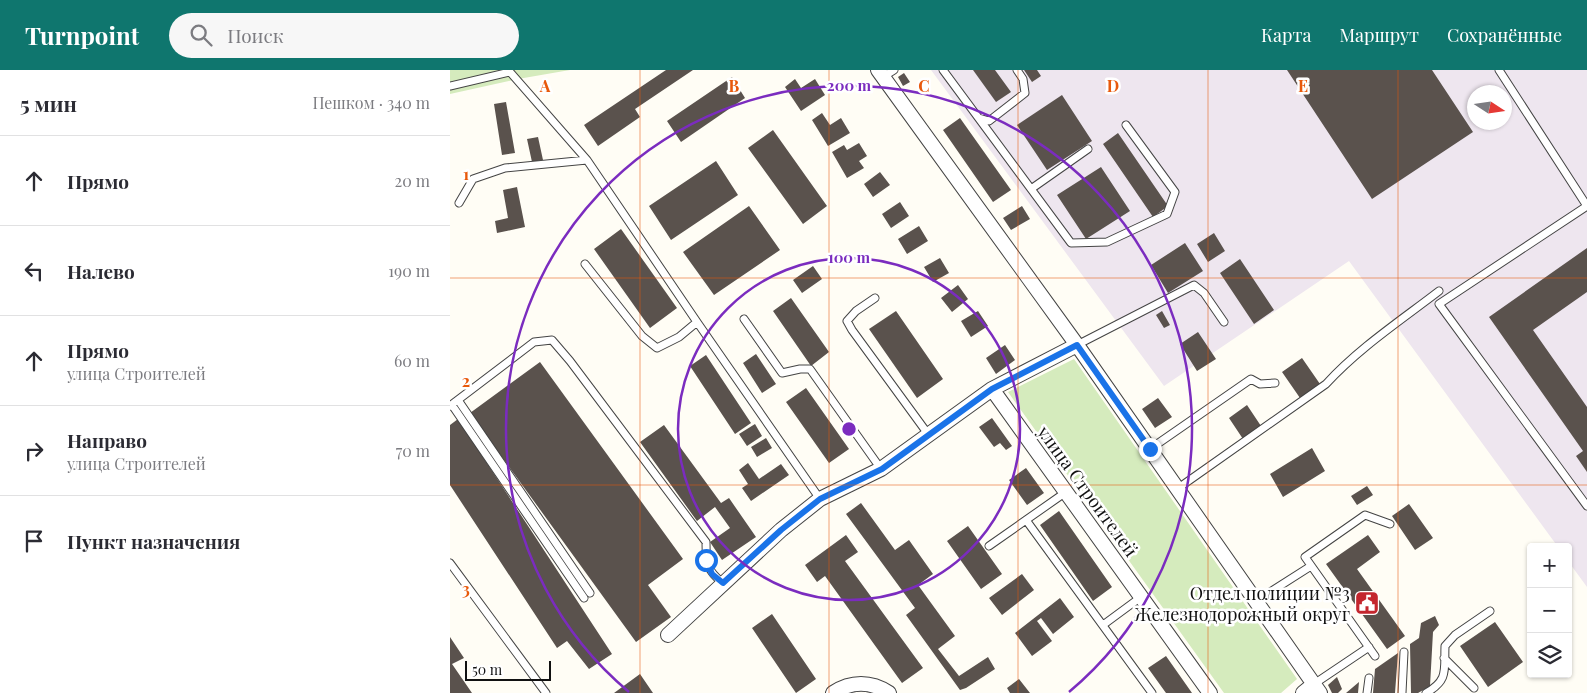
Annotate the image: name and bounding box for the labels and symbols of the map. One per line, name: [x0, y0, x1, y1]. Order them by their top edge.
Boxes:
text: A: [539, 75, 551, 96]
text: B: [729, 75, 740, 96]
text: 200 m: [827, 75, 872, 95]
text: C: [918, 75, 930, 96]
text: D: [1107, 75, 1119, 96]
text: E: [1298, 75, 1308, 96]
north arrow: [1467, 85, 1512, 130]
text: 1: [463, 163, 469, 184]
text: 100 m: [828, 247, 871, 267]
text: 2: [462, 370, 470, 391]
centre of rings: [840, 420, 858, 438]
street label: улица Строителей: [1032, 420, 1144, 561]
route end: [1139, 438, 1162, 461]
route start: [695, 549, 718, 572]
text: 3: [462, 578, 470, 599]
place label: Отдел полиции №3 Железнодорожный округ: [1134, 581, 1350, 626]
public building icon: Отдел полиции №3 Железнодорожный округ: [1354, 590, 1380, 616]
scale bar: [465, 658, 551, 681]

